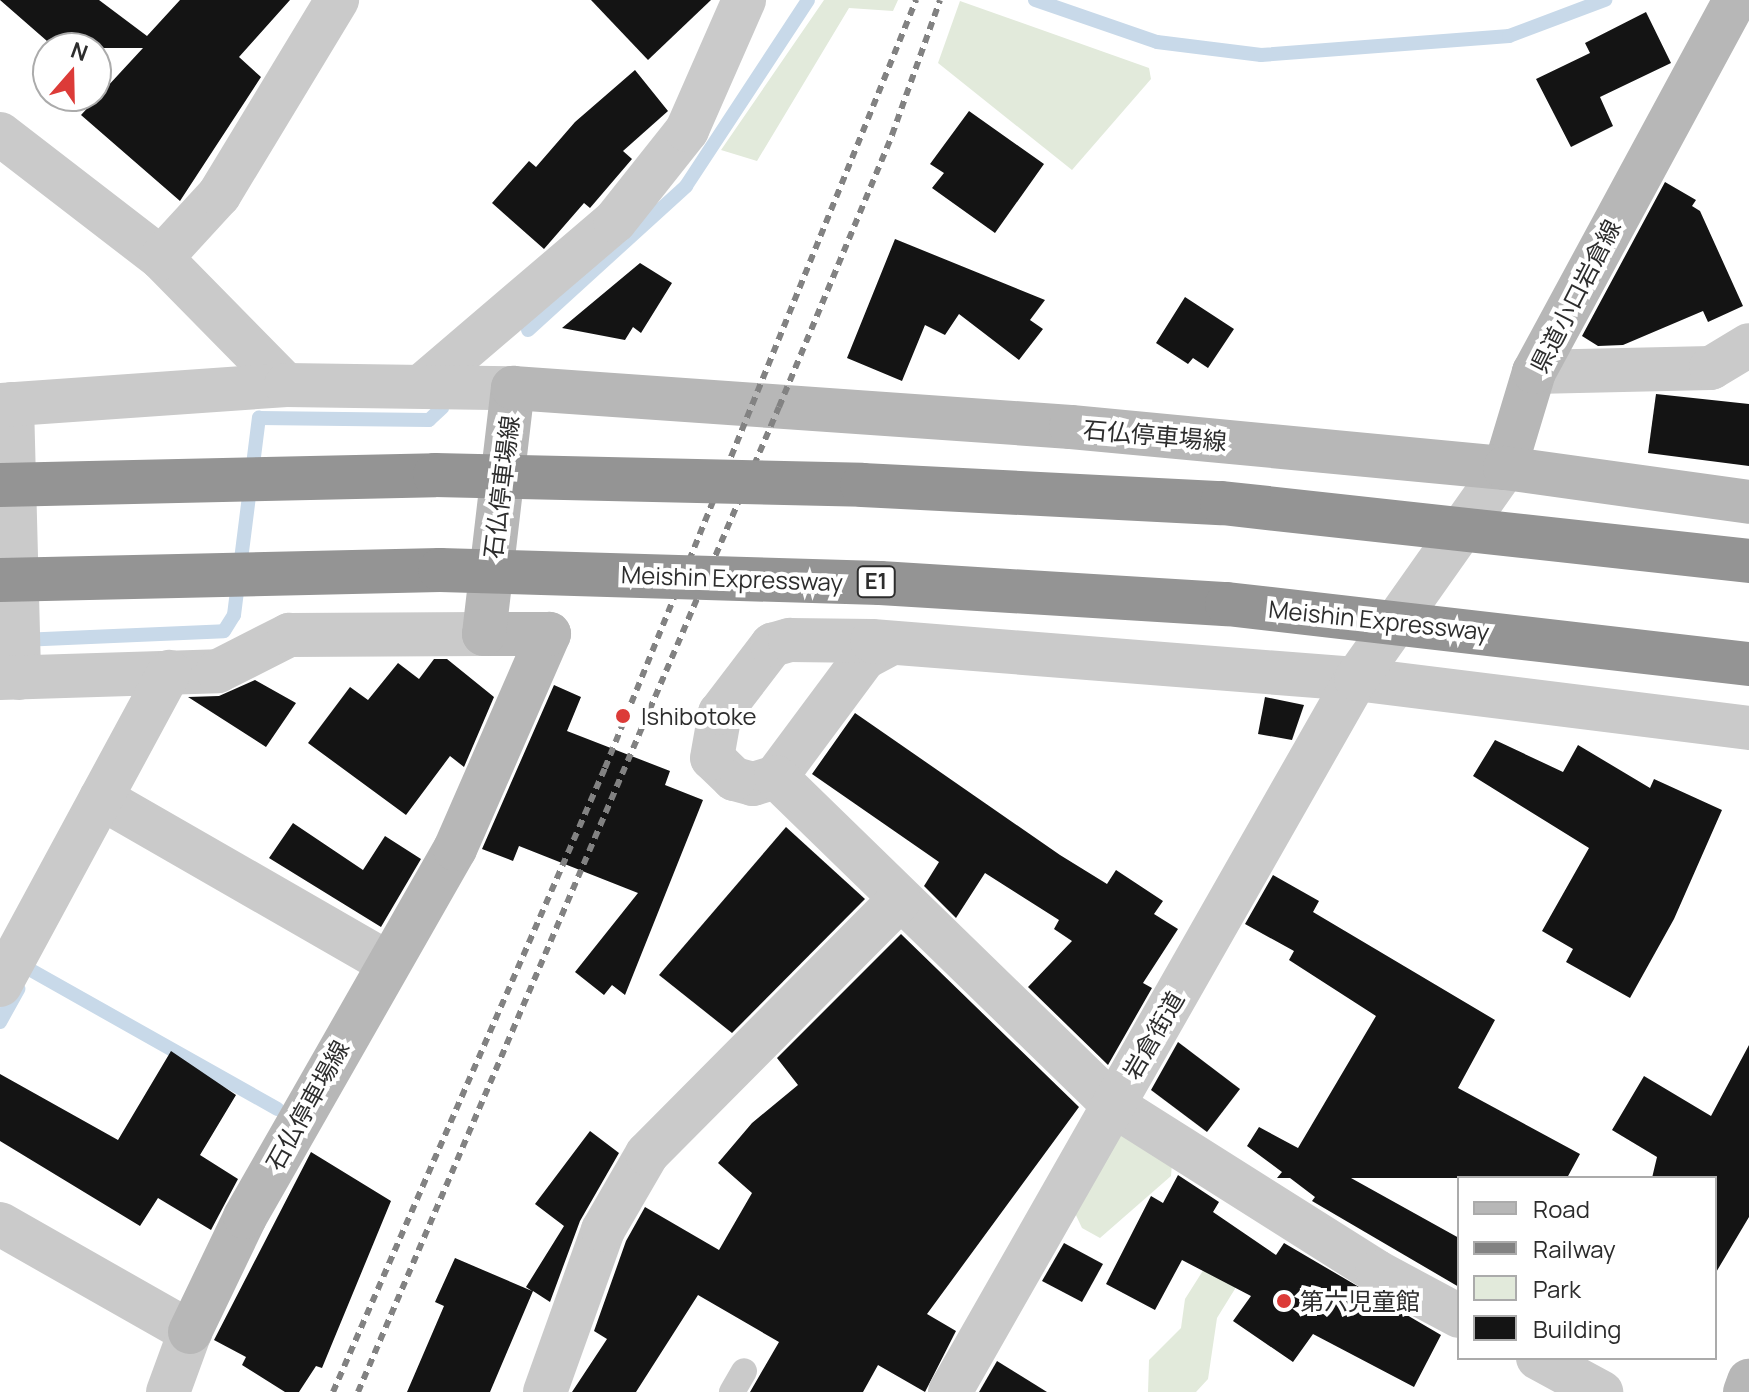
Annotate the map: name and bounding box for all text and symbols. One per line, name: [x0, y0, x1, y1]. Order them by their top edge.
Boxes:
north arrow: [32, 32, 112, 112]
text: N: [67, 35, 92, 68]
street label: 県道小口岩倉線: [1524, 215, 1626, 377]
street label: 石仏停車場線: [478, 414, 524, 560]
street label: 石仏停車場線: [1082, 414, 1228, 456]
street label: Meishin Expressway: [621, 560, 843, 596]
road number: E1: [856, 564, 896, 600]
street label: Meishin Expressway: [1267, 594, 1491, 646]
place label: Ishibotoke: [641, 702, 756, 730]
marker: Ishibotoke: [612, 705, 634, 727]
street label: 岩倉街道: [1117, 986, 1189, 1084]
street label: 石仏停車場線: [259, 1035, 355, 1175]
legend: [1457, 1176, 1717, 1360]
text: Road: [1533, 1192, 1590, 1225]
text: Railway: [1533, 1232, 1616, 1265]
text: Park: [1533, 1272, 1581, 1305]
place label: 第六児童館: [1300, 1287, 1420, 1315]
marker: 第六児童館: [1275, 1292, 1293, 1310]
text: Building: [1533, 1312, 1621, 1345]

